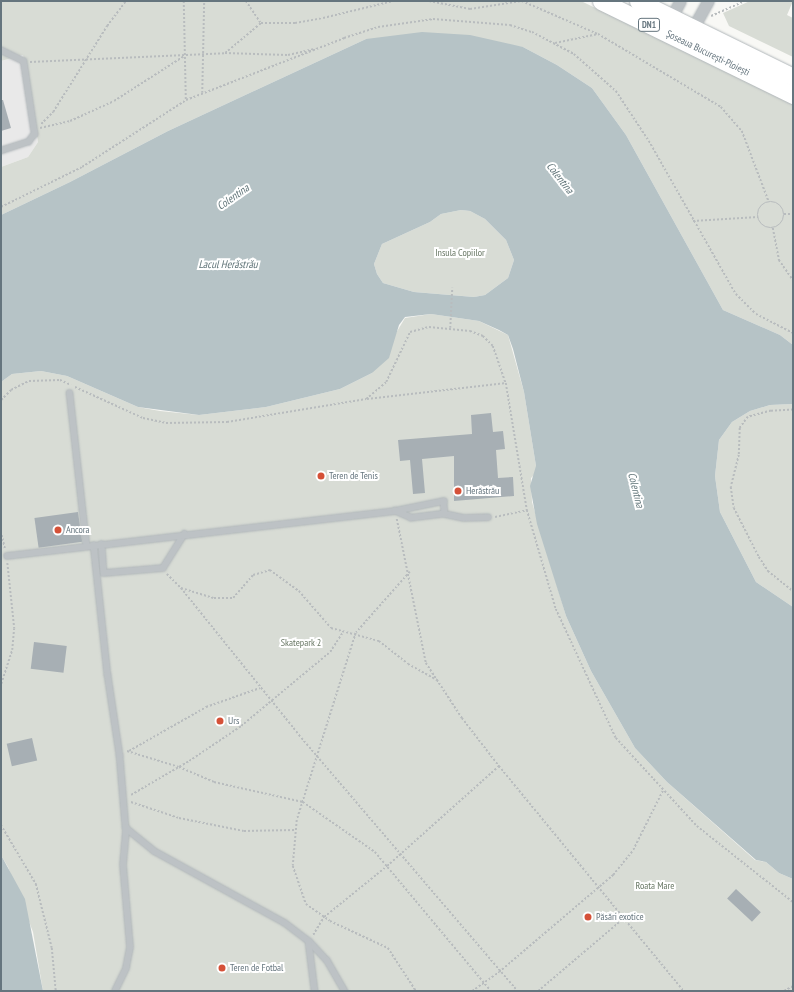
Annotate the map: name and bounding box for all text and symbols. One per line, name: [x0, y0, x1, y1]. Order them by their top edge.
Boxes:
road number: DN1: [638, 18, 660, 32]
street label: Șoseaua București-Ploiești: [664, 28, 752, 78]
water label: Colentina: [544, 160, 576, 196]
water label: Colentina: [214, 181, 252, 213]
park label: Insula Copiilor: [435, 247, 485, 259]
water label: Lacul Herăstrău: [198, 257, 258, 271]
place label: Teren de Tenis: [329, 470, 378, 482]
marker: Teren de Tenis: [316, 471, 326, 481]
water label: Colentina: [625, 471, 647, 509]
place label: Herăstrău: [466, 485, 499, 497]
marker: Herăstrău: [453, 486, 463, 496]
place label: Ancora: [66, 524, 90, 536]
marker: Ancora: [53, 525, 63, 535]
park label: Skatepark 2: [281, 637, 321, 649]
place label: Urs: [228, 715, 239, 727]
marker: Urs: [215, 716, 225, 726]
park label: Roata Mare: [636, 880, 674, 892]
place label: Păsări exotice: [596, 911, 644, 923]
marker: Păsări exotice: [583, 912, 593, 922]
place label: Teren de Fotbal: [230, 962, 283, 974]
marker: Teren de Fotbal: [217, 963, 227, 973]

